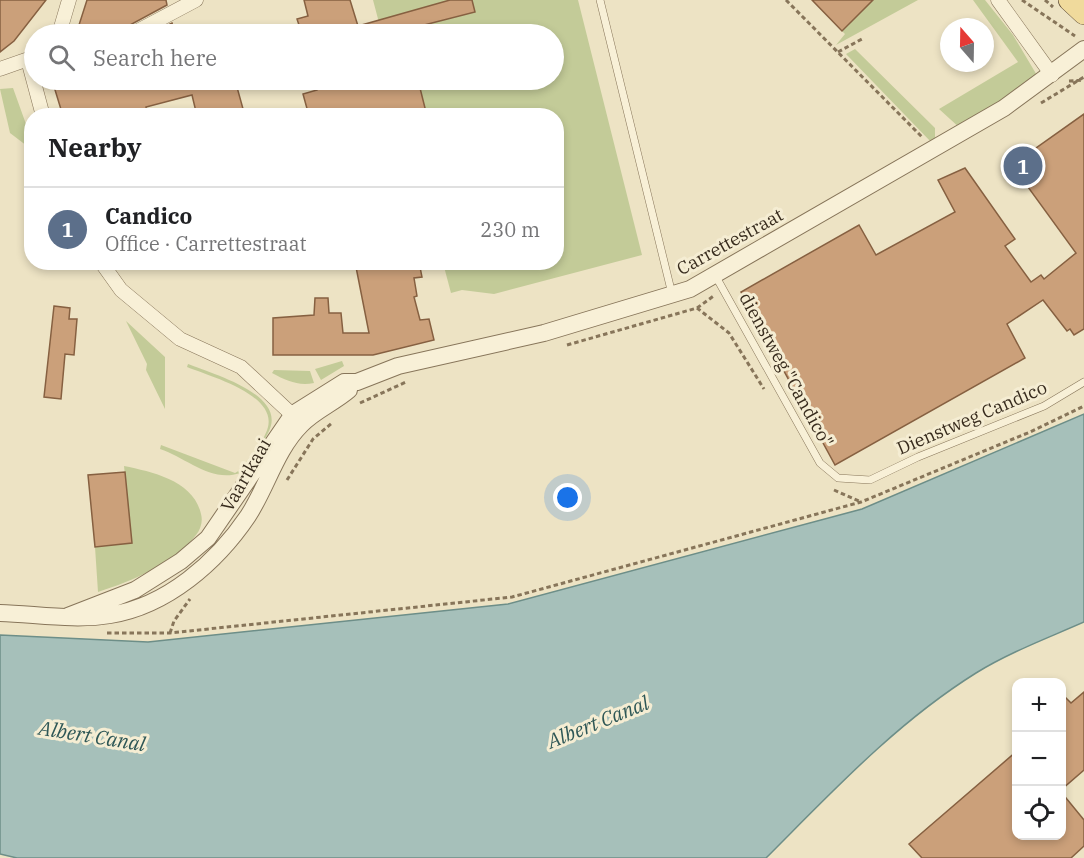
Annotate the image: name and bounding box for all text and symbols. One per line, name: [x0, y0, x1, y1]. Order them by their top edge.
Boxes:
north arrow: [940, 18, 994, 72]
search box: [24, 24, 564, 90]
icon: search: [45, 41, 78, 74]
text: Search here: [93, 43, 217, 72]
text: Nearby: [48, 130, 142, 164]
pin: 1: [1004, 144, 1042, 188]
text: Candico: [105, 201, 192, 230]
street label: Carrettestraat: [673, 203, 787, 280]
text: 1: [62, 216, 74, 243]
text: 230 m: [480, 216, 540, 243]
text: Office · Carrettestraat: [105, 230, 306, 257]
street label: dienstweg "Candico": [734, 288, 839, 451]
street label: Dienstweg Candico: [893, 376, 1050, 460]
street label: Vaartkaai: [215, 434, 276, 515]
your location: [553, 483, 582, 512]
map controls: [1012, 678, 1066, 840]
button: +: [1012, 678, 1066, 732]
water label: Albert Canal: [541, 689, 653, 755]
water label: Albert Canal: [35, 713, 148, 757]
button: −: [1012, 732, 1066, 786]
button: locate: [1012, 786, 1066, 840]

